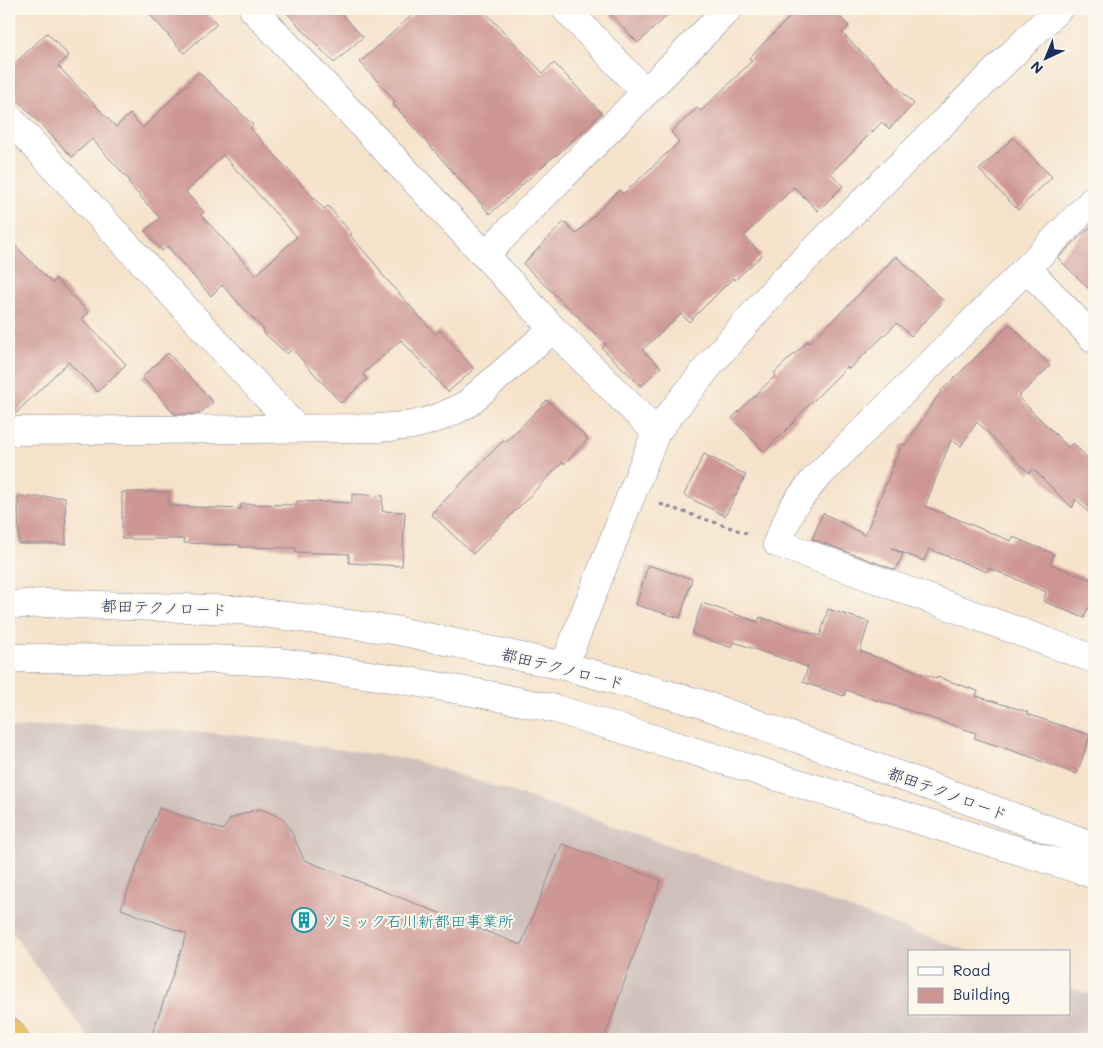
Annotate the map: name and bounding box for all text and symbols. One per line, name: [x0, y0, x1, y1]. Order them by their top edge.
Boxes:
north arrow: [1020, 32, 1070, 82]
text: N: [1026, 57, 1047, 78]
street label: 都田テクノロード: [101, 594, 227, 620]
street label: 都田テクノロード: [499, 643, 627, 693]
street label: 都田テクノロード: [885, 762, 1011, 824]
building icon: ソミック石川新都田事業所: [291, 907, 317, 933]
place label: ソミック石川新都田事業所: [322, 910, 514, 931]
legend: [908, 950, 1070, 1016]
text: Road: [953, 960, 990, 980]
text: Building: [953, 984, 1010, 1004]

